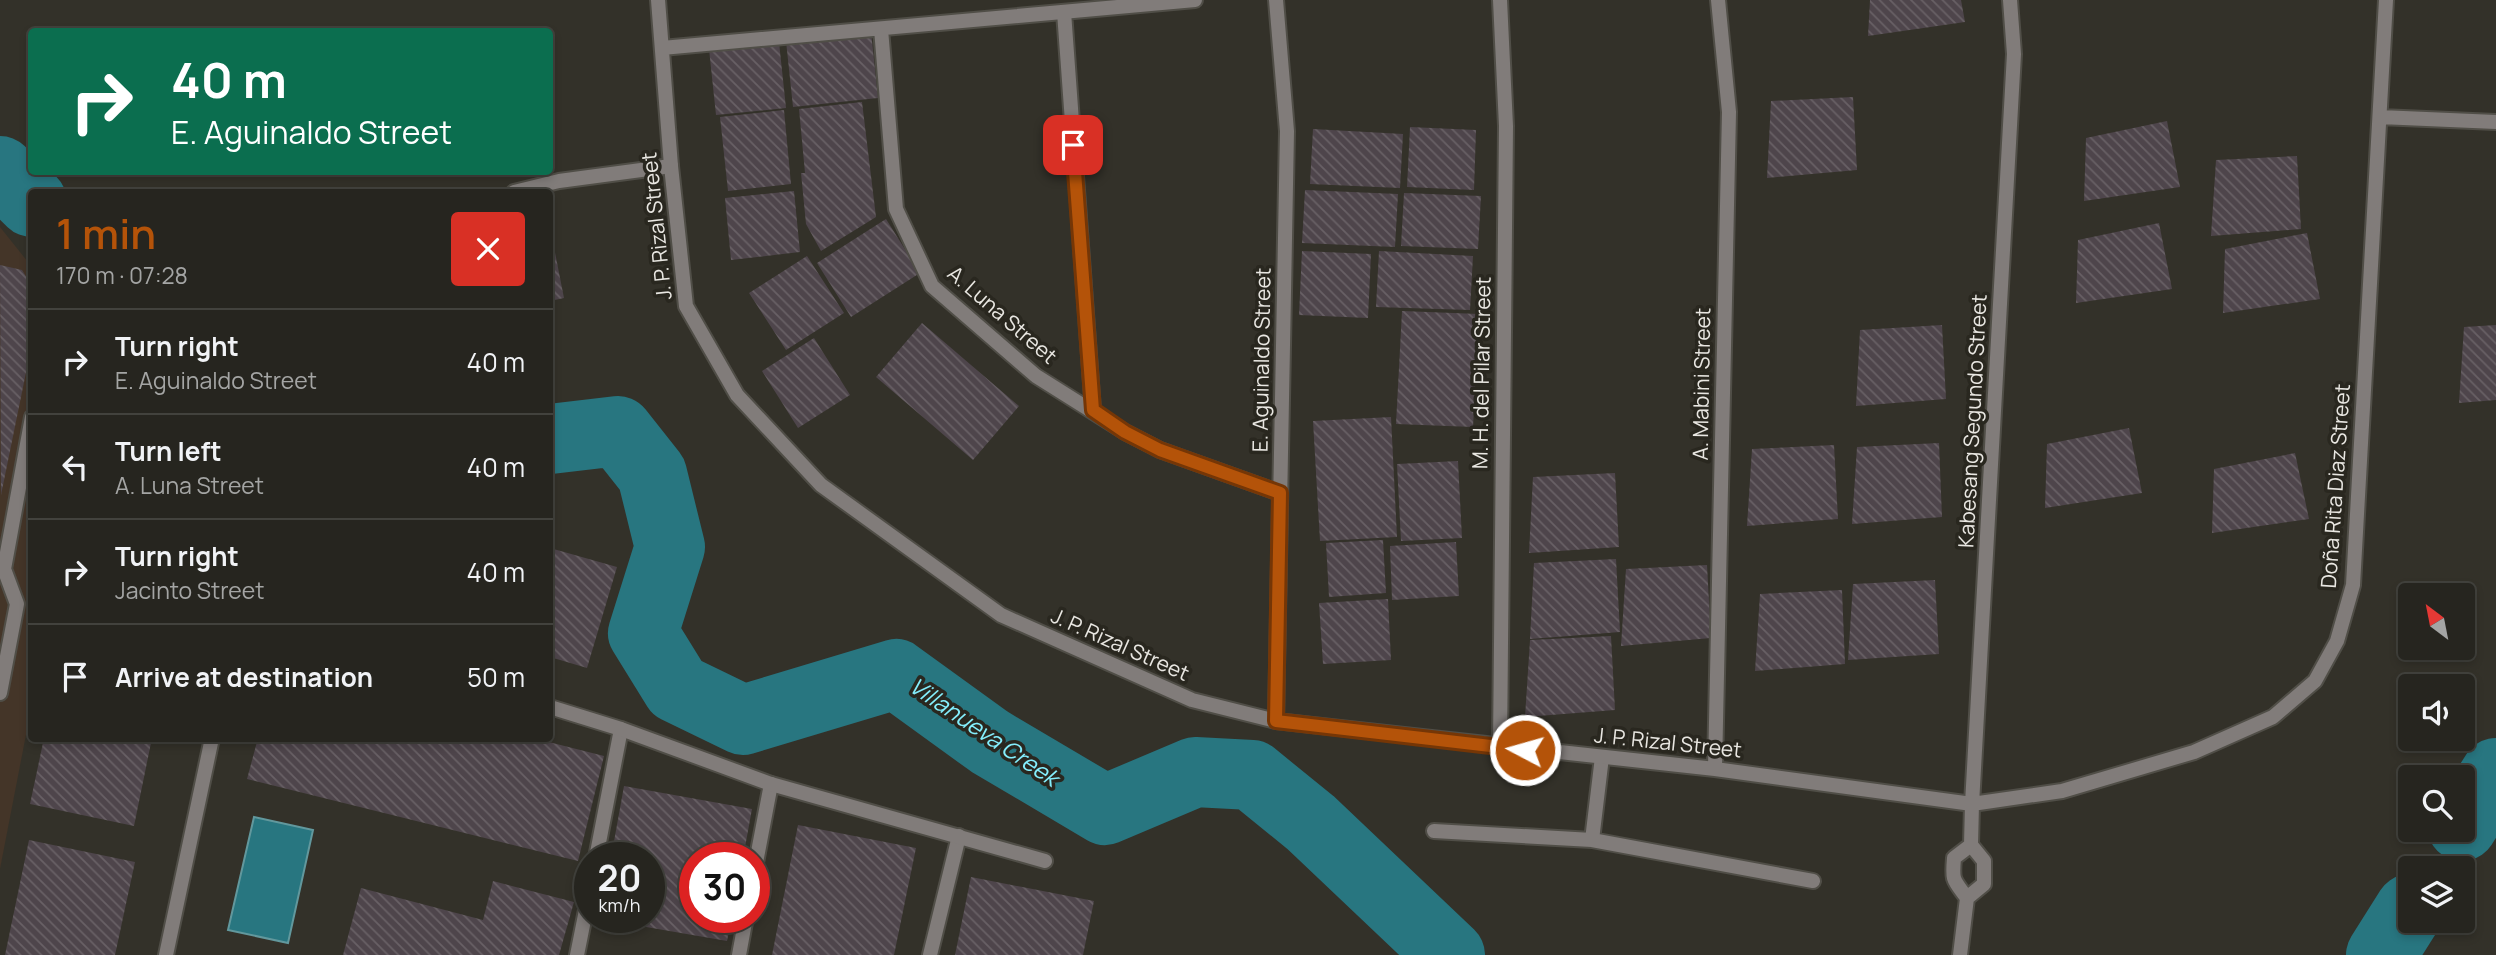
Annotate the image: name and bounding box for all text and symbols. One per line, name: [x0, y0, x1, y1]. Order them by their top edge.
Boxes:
text: 40 m: [171, 46, 287, 113]
icon: right: [56, 56, 147, 147]
text: E. Aguinaldo Street: [171, 110, 452, 154]
pin: [1043, 115, 1103, 175]
icon: arrive: [1054, 126, 1092, 164]
street label: J. P. Rizal Street: [634, 151, 678, 301]
text: 1 min: [56, 204, 156, 262]
button: close: [451, 212, 525, 286]
text: 170 m · 07:28: [56, 259, 188, 291]
street label: A. Luna Street: [942, 259, 1063, 369]
street label: E. Aguinaldo Street: [1245, 268, 1277, 452]
street label: M. H. del Pilar Street: [1465, 277, 1497, 469]
street label: Kabesang Segundo Street: [1951, 293, 1993, 548]
street label: A. Mabini Street: [1686, 307, 1716, 461]
text: Turn right: [115, 328, 239, 364]
icon: right: [56, 343, 94, 381]
text: 40 m: [467, 344, 525, 380]
text: E. Aguinaldo Street: [115, 364, 317, 396]
street label: Doña Rita Diaz Street: [2314, 383, 2356, 589]
text: Turn left: [115, 433, 222, 469]
icon: left: [56, 448, 94, 486]
text: 40 m: [467, 449, 525, 485]
text: A. Luna Street: [115, 469, 264, 501]
text: Turn right: [115, 538, 239, 574]
icon: right: [56, 553, 94, 591]
text: 40 m: [467, 554, 525, 590]
text: Jacinto Street: [115, 574, 264, 606]
north arrow: [2398, 583, 2474, 660]
map controls: [2398, 583, 2475, 933]
street label: J. P. Rizal Street: [1047, 601, 1194, 687]
icon: arrive: [56, 658, 94, 696]
text: Arrive at destination: [115, 659, 373, 695]
text: 50 m: [467, 659, 525, 695]
water label: Villanueva Creek: [904, 669, 1069, 795]
button: sound: [2398, 674, 2475, 751]
position arrow: [1488, 713, 1562, 787]
street label: J. P. Rizal Street: [1593, 720, 1743, 764]
button: search: [2398, 765, 2475, 842]
speed limit sign: 30: [679, 842, 770, 933]
text: 20: [598, 854, 641, 902]
button: layers: [2398, 856, 2475, 933]
text: km/h: [599, 893, 640, 917]

